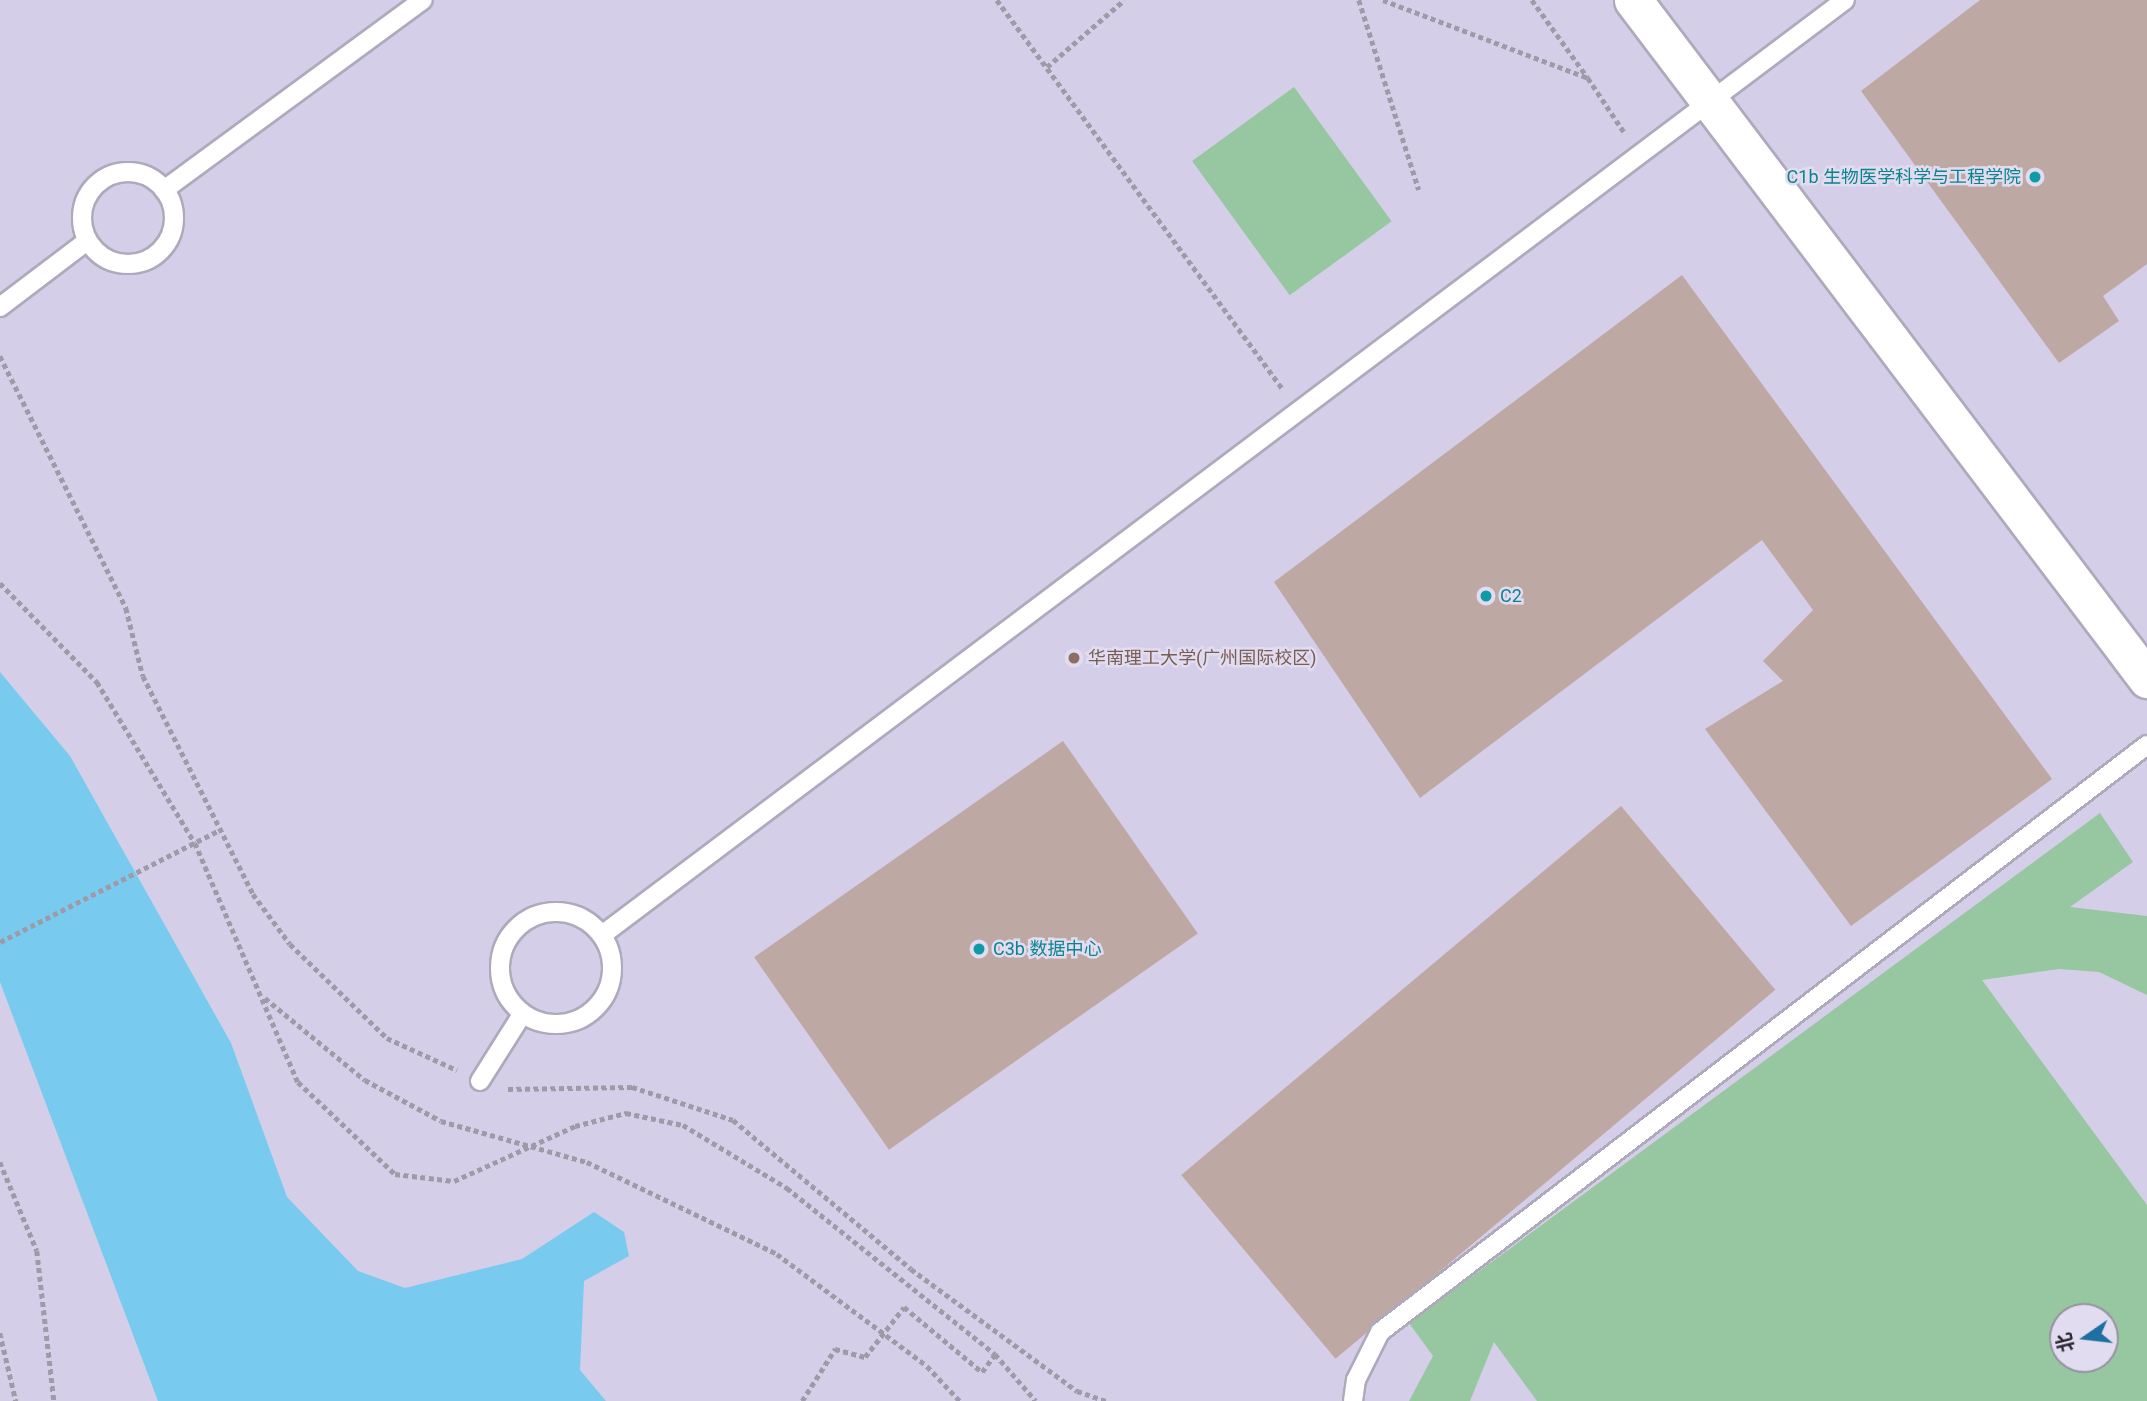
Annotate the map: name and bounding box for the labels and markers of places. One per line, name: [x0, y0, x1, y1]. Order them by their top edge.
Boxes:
place label: C1b 生物医学科学与工程学院: [1787, 166, 2021, 188]
marker: C1b 生物医学科学与工程学院: [2027, 169, 2043, 185]
place label: C2: [1500, 585, 1522, 607]
marker: C2: [1478, 588, 1494, 604]
place label: 华南理工大学(广州国际校区): [1088, 647, 1316, 669]
marker: 华南理工大学(广州国际校区): [1066, 650, 1082, 666]
place label: C3b 数据中心: [993, 938, 1101, 960]
marker: C3b 数据中心: [971, 941, 987, 957]

